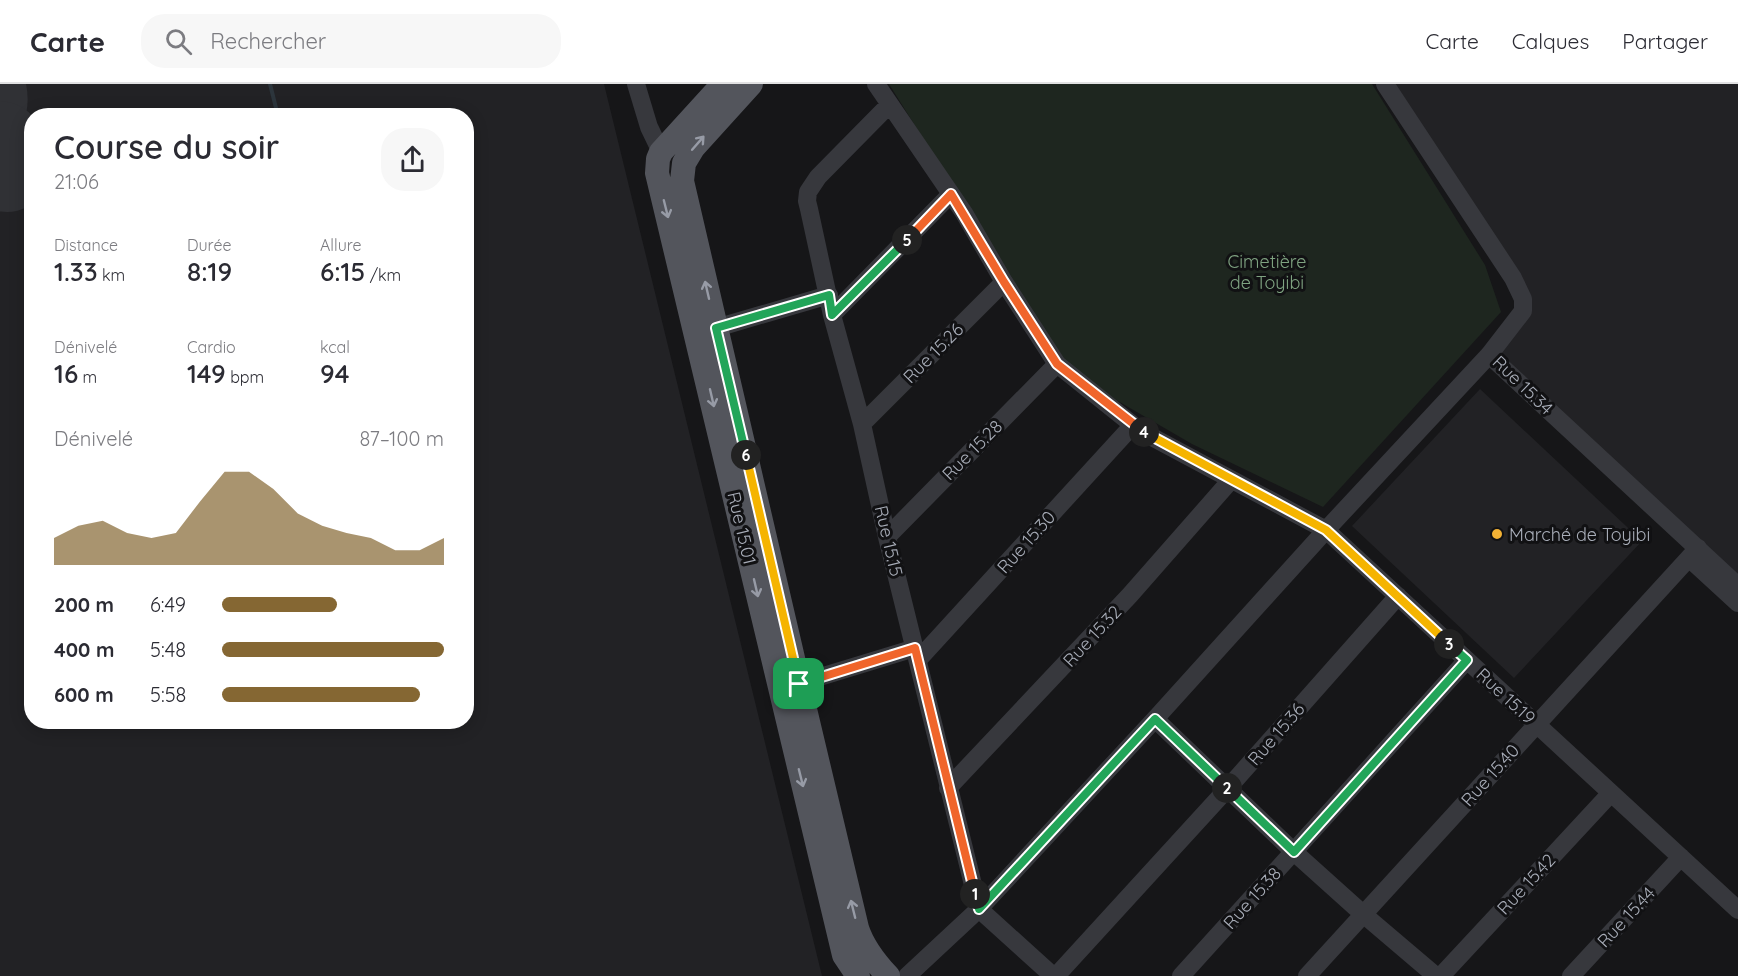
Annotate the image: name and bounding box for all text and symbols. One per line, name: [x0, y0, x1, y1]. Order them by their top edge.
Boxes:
search box: [141, 14, 561, 68]
text: Carte: [30, 24, 105, 59]
icon: search: [162, 25, 195, 58]
text: Rechercher: [210, 27, 326, 55]
text: Carte: [1425, 28, 1479, 54]
text: Calques: [1512, 28, 1589, 54]
text: Partager: [1622, 28, 1708, 54]
text: Course du soir: [54, 126, 279, 167]
button: share: [381, 128, 444, 191]
one-way arrow: [691, 136, 705, 151]
text: 21:06: [54, 169, 99, 194]
one-way arrow: [660, 199, 672, 218]
pin: 5: [892, 225, 922, 255]
text: 5: [902, 230, 912, 250]
text: Distance: [54, 235, 118, 255]
text: Durée: [187, 235, 232, 255]
text: Allure: [320, 235, 362, 255]
park label: Cimetière de Toyibi: [1227, 250, 1307, 294]
text: 1.33: [54, 255, 98, 288]
text: 8:19: [187, 255, 232, 288]
text: 6:15: [320, 255, 365, 288]
text: km: [98, 265, 125, 285]
text: /km: [365, 265, 401, 285]
one-way arrow: [701, 280, 712, 300]
street label: Rue 15.26: [898, 318, 968, 388]
text: Dénivelé: [54, 337, 117, 357]
text: Cardio: [187, 337, 236, 357]
text: kcal: [320, 337, 350, 357]
street label: Rue 15.34: [1488, 351, 1558, 419]
text: 16: [54, 357, 78, 390]
text: 149: [187, 357, 226, 390]
text: 94: [320, 357, 349, 390]
text: m: [78, 367, 97, 387]
text: bpm: [226, 367, 264, 387]
one-way arrow: [706, 389, 718, 408]
street label: Rue 15.28: [937, 415, 1007, 485]
pin: 4: [1129, 417, 1159, 447]
text: 4: [1139, 422, 1149, 442]
text: Dénivelé: [54, 426, 133, 451]
text: 87–100 m: [359, 426, 444, 451]
pin: 6: [731, 440, 761, 470]
text: 6: [742, 445, 750, 465]
street label: Rue 15.01: [722, 489, 762, 567]
street label: Rue 15.15: [870, 503, 908, 579]
street label: Rue 15.30: [992, 506, 1060, 578]
place label: Marché de Toyibi: [1509, 523, 1650, 546]
marker: Marché de Toyibi: [1490, 527, 1504, 541]
one-way arrow: [750, 579, 762, 598]
text: 200 m: [54, 592, 114, 617]
text: 6:49: [150, 592, 186, 617]
street label: Rue 15.32: [1058, 600, 1126, 672]
pin: 3: [1434, 629, 1464, 659]
text: 3: [1445, 634, 1453, 654]
text: 400 m: [54, 637, 114, 662]
text: 5:48: [150, 637, 186, 662]
pin: [773, 658, 824, 709]
street label: Rue 15.19: [1472, 663, 1540, 729]
icon: arrive: [782, 667, 815, 700]
text: 600 m: [54, 682, 114, 707]
text: 5:58: [150, 682, 186, 707]
street label: Rue 15.36: [1243, 698, 1310, 770]
street label: Rue 15.40: [1456, 739, 1524, 811]
one-way arrow: [795, 768, 807, 787]
pin: 2: [1212, 773, 1242, 803]
text: 2: [1222, 778, 1232, 798]
street label: Rue 15.42: [1492, 849, 1560, 919]
street label: Rue 15.38: [1218, 862, 1286, 934]
pin: 1: [960, 879, 990, 909]
street label: Rue 15.44: [1592, 882, 1660, 952]
text: 1: [972, 884, 978, 904]
one-way arrow: [846, 899, 858, 918]

